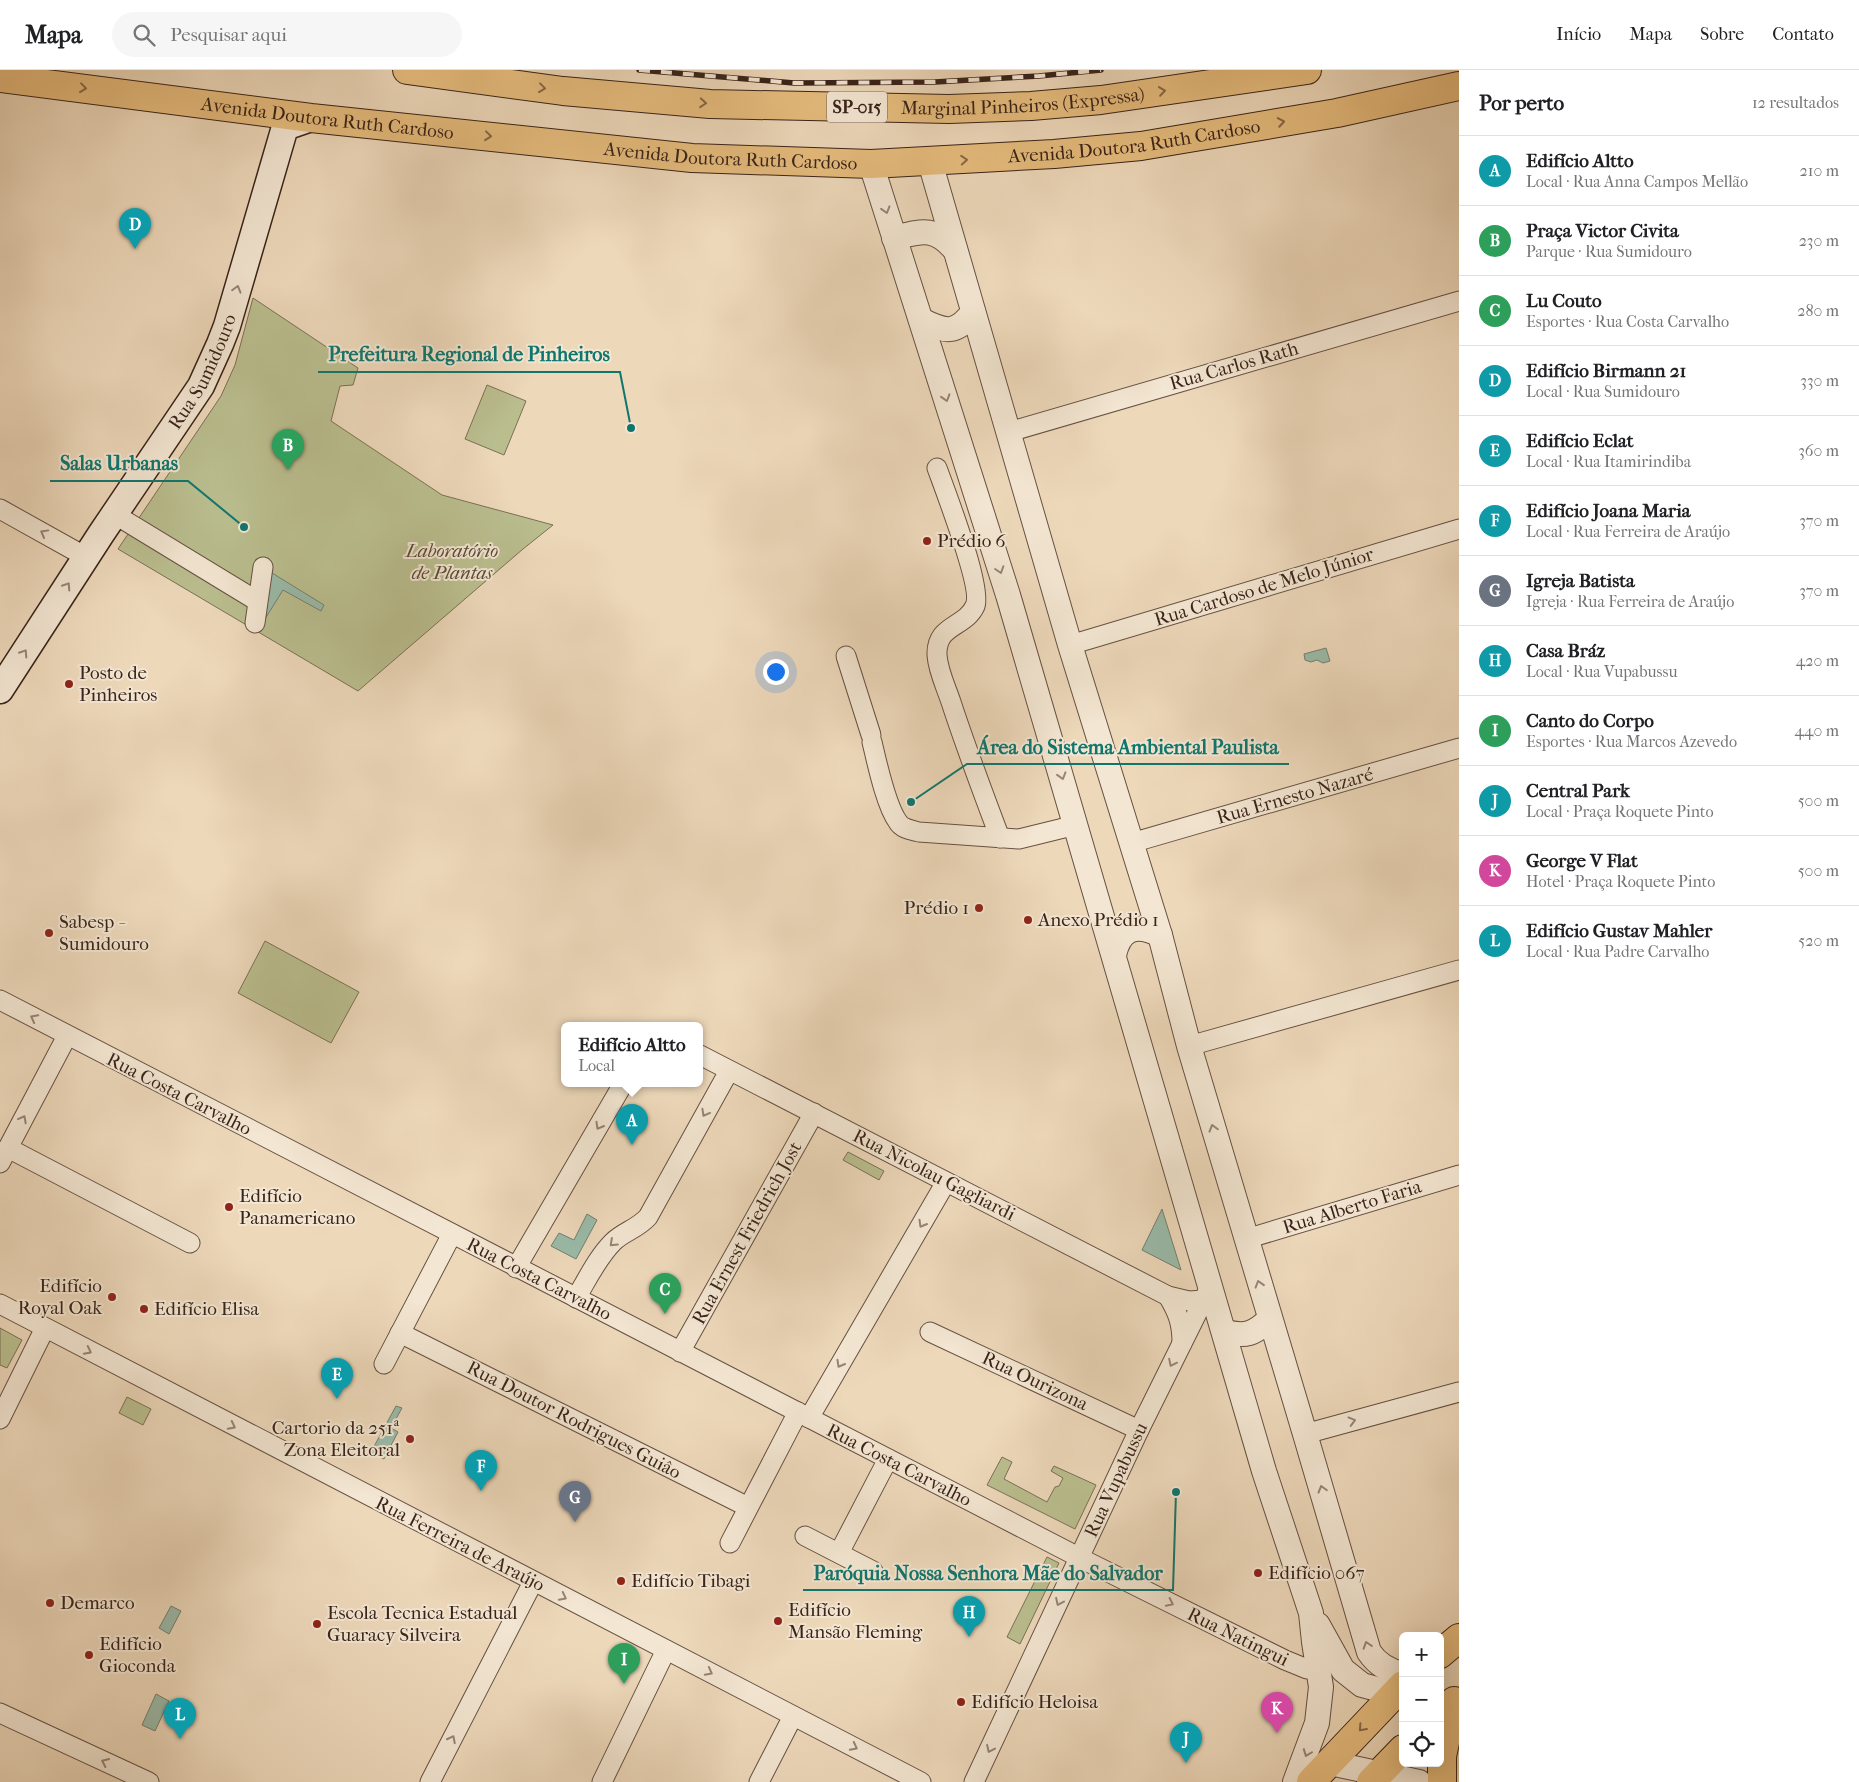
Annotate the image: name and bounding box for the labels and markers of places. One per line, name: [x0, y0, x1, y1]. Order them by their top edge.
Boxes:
pin: D: [119, 208, 151, 249]
callout: Prefeitura Regional de Pinheiros: [318, 337, 620, 372]
pin: B: [272, 429, 304, 470]
callout: Salas Urbanas: [50, 446, 188, 481]
place label: Prédio 6: [937, 530, 1006, 552]
marker: Prédio 6: [921, 535, 933, 547]
place label: Posto de Pinheiros: [79, 662, 157, 706]
marker: Posto de Pinheiros: [63, 678, 75, 690]
callout: Área do Sistema Ambiental Paulista: [967, 729, 1289, 764]
place label: Prédio 1: [904, 897, 969, 919]
marker: Prédio 1: [973, 902, 985, 914]
place label: Anexo Prédio 1: [1037, 909, 1159, 931]
place label: Sabesp - Sumidouro: [59, 911, 149, 955]
marker: Anexo Prédio 1: [1022, 914, 1034, 926]
marker: Sabesp - Sumidouro: [43, 927, 55, 939]
pin: A: [616, 1104, 648, 1145]
place label: Edifício Panamericano: [239, 1185, 356, 1229]
marker: Edifício Panamericano: [223, 1201, 235, 1213]
pin: C: [649, 1273, 681, 1314]
place label: Edifício Royal Oak: [18, 1275, 102, 1319]
marker: Edifício Royal Oak: [106, 1291, 118, 1303]
place label: Edifício Elisa: [154, 1298, 259, 1320]
marker: Edifício Elisa: [138, 1303, 150, 1315]
pin: E: [321, 1358, 353, 1399]
place label: Cartorio da 251ª Zona Eleitoral: [272, 1417, 400, 1461]
marker: Cartorio da 251ª Zona Eleitoral: [404, 1433, 416, 1445]
pin: F: [465, 1450, 497, 1491]
pin: G: [559, 1481, 591, 1522]
callout: Paróquia Nossa Senhora Mãe do Salvador: [803, 1555, 1173, 1590]
place label: Edifício 067: [1268, 1562, 1365, 1584]
marker: Edifício 067: [1252, 1567, 1264, 1579]
place label: Edifício Tibagi: [631, 1570, 751, 1592]
marker: Edifício Tibagi: [615, 1575, 627, 1587]
place label: Demarco: [60, 1592, 135, 1614]
pin: H: [953, 1596, 985, 1637]
marker: Demarco: [44, 1597, 56, 1609]
place label: Edifício Mansão Fleming: [788, 1599, 923, 1643]
place label: Escola Tecnica Estadual Guaracy Silveira: [327, 1602, 518, 1646]
marker: Edifício Mansão Fleming: [772, 1615, 784, 1627]
marker: Escola Tecnica Estadual Guaracy Silveira: [311, 1618, 323, 1630]
place label: Edifício Gioconda: [99, 1633, 176, 1677]
pin: I: [608, 1643, 640, 1684]
marker: Edifício Gioconda: [83, 1649, 95, 1661]
place label: Edifício Heloisa: [971, 1691, 1098, 1713]
pin: K: [1261, 1692, 1293, 1733]
marker: Edifício Heloisa: [955, 1696, 967, 1708]
pin: L: [164, 1698, 196, 1739]
pin: J: [1170, 1722, 1202, 1763]

